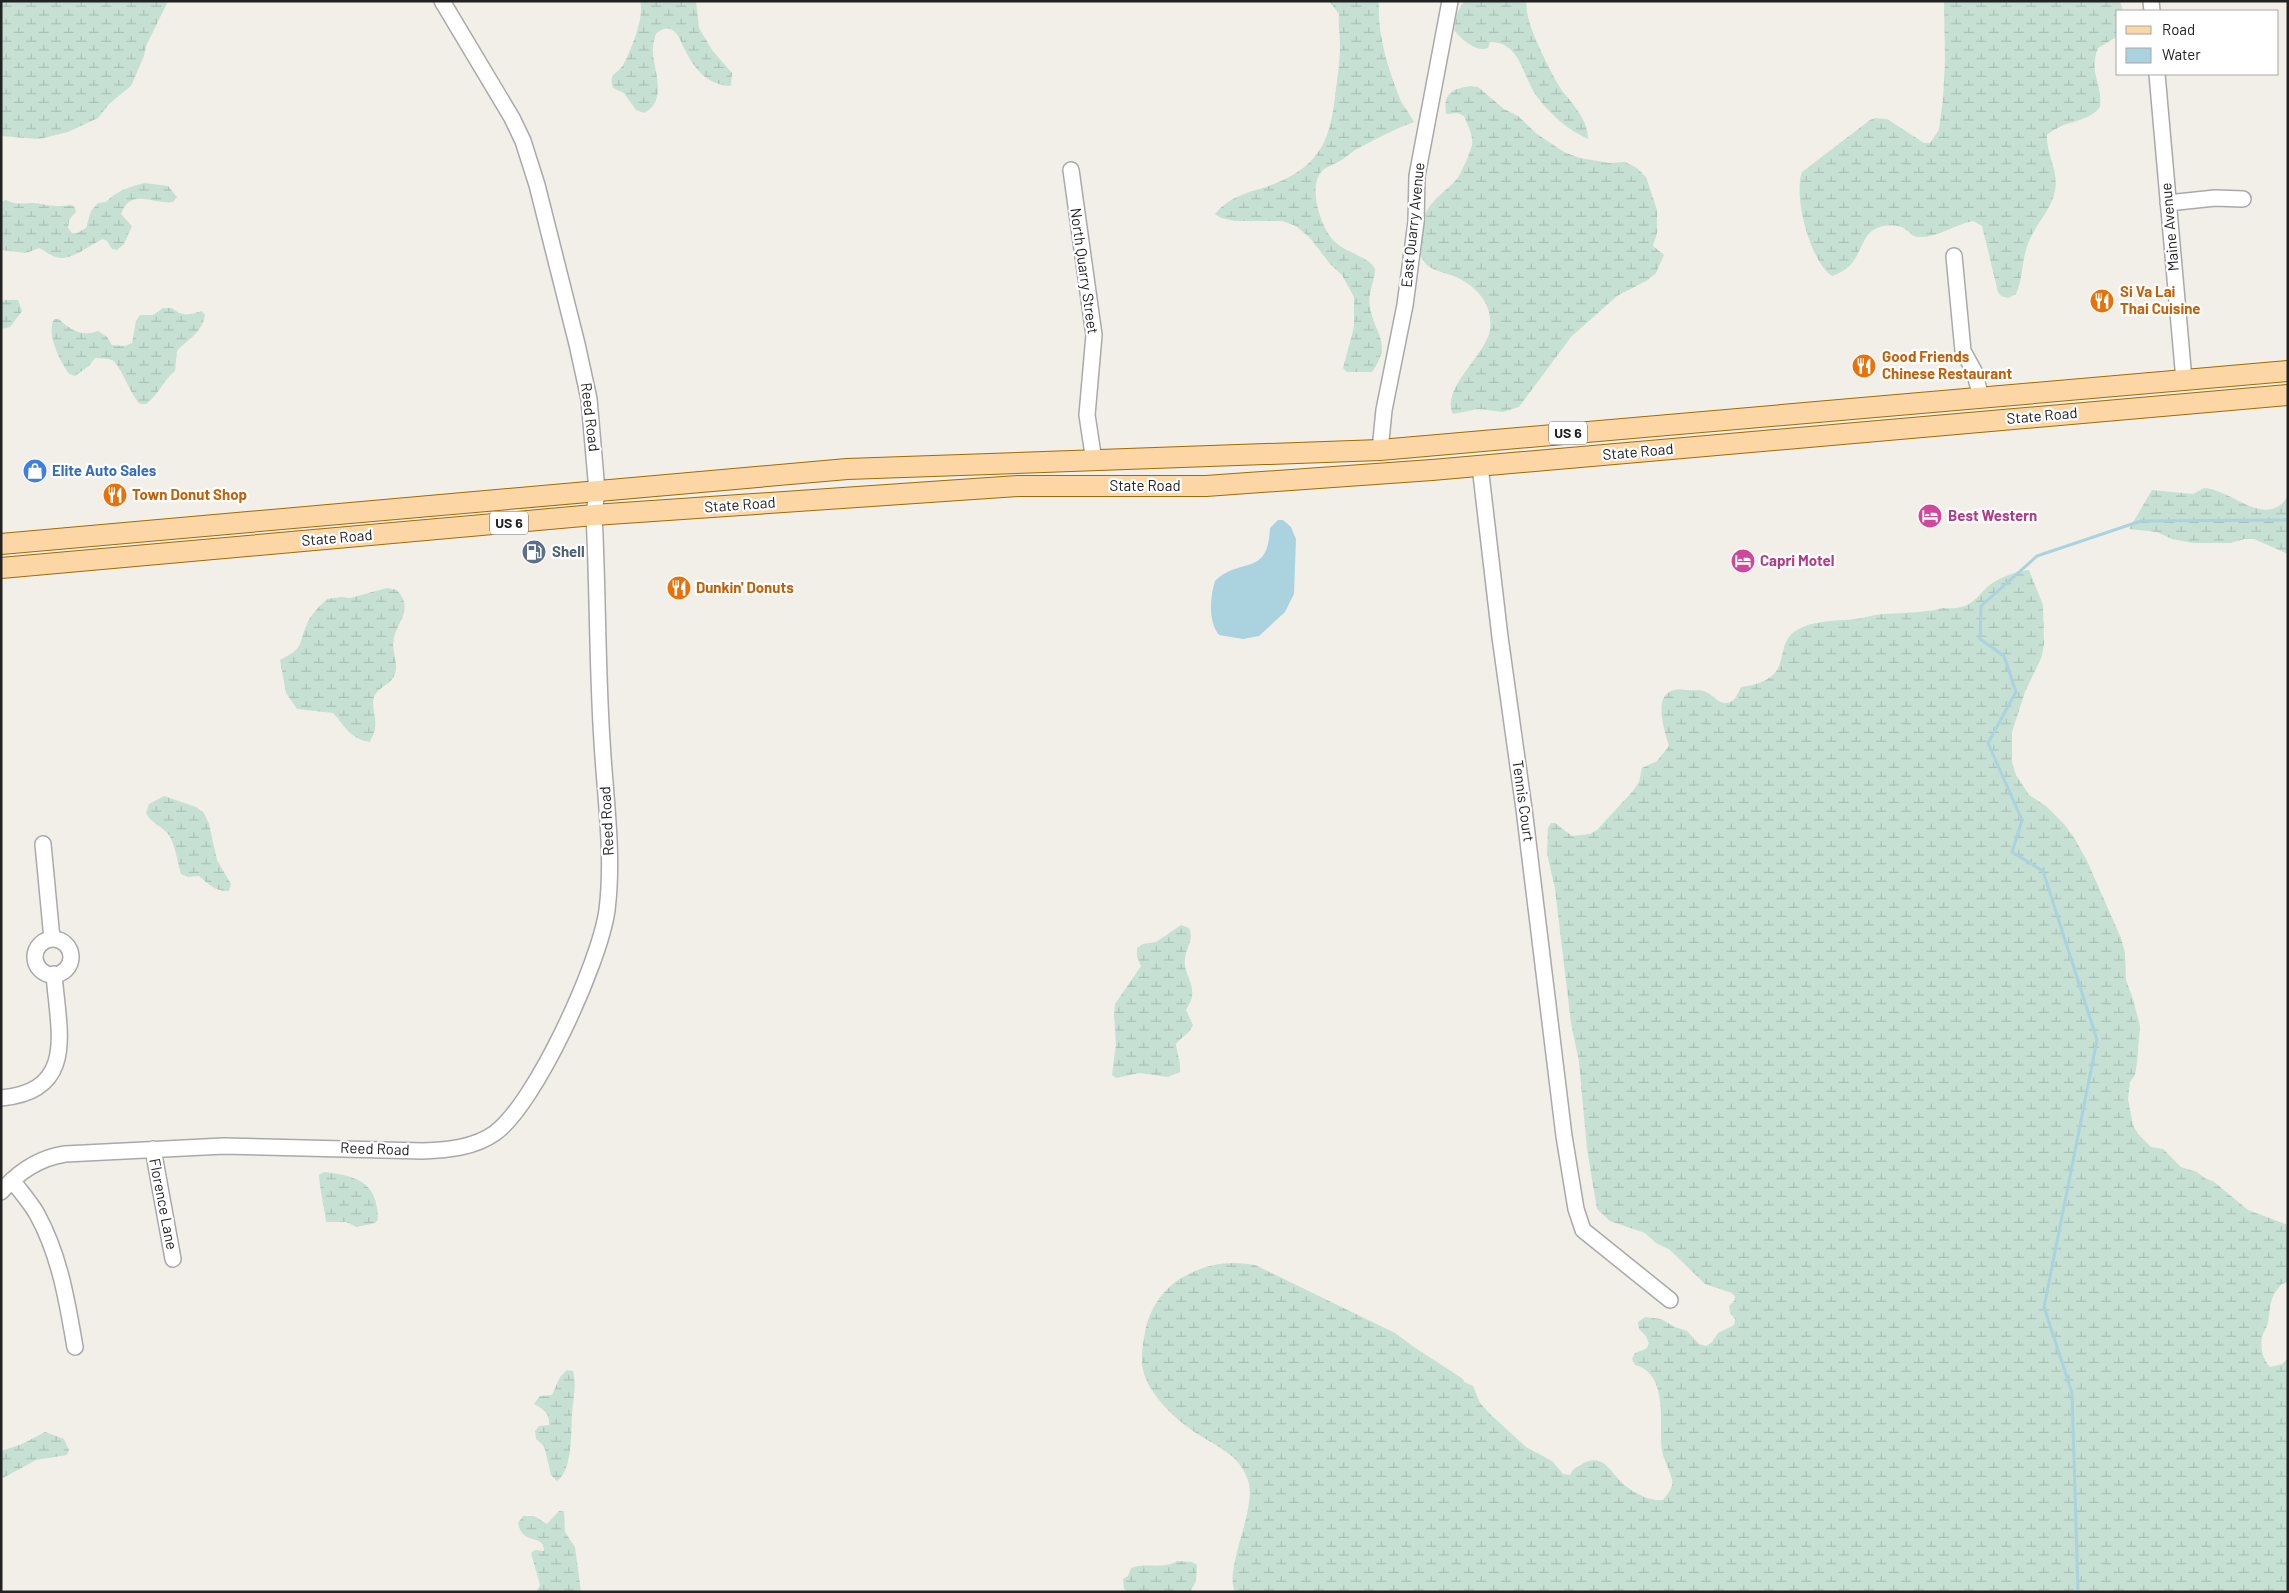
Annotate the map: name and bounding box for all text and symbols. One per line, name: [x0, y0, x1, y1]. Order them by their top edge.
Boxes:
legend: [2116, 10, 2279, 75]
text: Road: [2162, 20, 2195, 38]
text: Water: [2162, 45, 2201, 63]
street label: East Quarry Avenue: [1396, 161, 1428, 288]
street label: Maine Avenue: [2156, 182, 2182, 272]
street label: North Quarry Street: [1067, 207, 1103, 335]
place label: Si Va Lai Thai Cuisine: [2120, 282, 2201, 317]
restaurant icon: Si Va Lai Thai Cuisine: [2089, 288, 2115, 314]
place label: Good Friends Chinese Restaurant: [1882, 347, 2012, 382]
restaurant icon: Good Friends Chinese Restaurant: [1851, 353, 1877, 379]
street label: Reed Road: [578, 381, 604, 452]
street label: State Road: [2006, 403, 2078, 427]
road number: US 6: [1549, 422, 1587, 444]
street label: State Road: [1602, 439, 1674, 463]
shop icon: Elite Auto Sales: [22, 458, 48, 484]
place label: Elite Auto Sales: [52, 461, 157, 479]
street label: State Road: [1109, 476, 1181, 494]
restaurant icon: Town Donut Shop: [102, 482, 128, 508]
place label: Town Donut Shop: [132, 485, 247, 503]
street label: State Road: [704, 493, 776, 515]
hotel icon: Best Western: [1917, 503, 1943, 529]
place label: Best Western: [1948, 506, 2037, 524]
road number: US 6: [490, 512, 528, 534]
street label: State Road: [301, 525, 373, 549]
fuel station icon: Shell: [521, 539, 547, 565]
place label: Shell: [552, 542, 585, 560]
hotel icon: Capri Motel: [1730, 548, 1756, 574]
place label: Capri Motel: [1760, 551, 1834, 569]
restaurant icon: Dunkin' Donuts: [666, 575, 692, 601]
place label: Dunkin' Donuts: [696, 578, 794, 596]
street label: Tennis Court: [1509, 759, 1539, 843]
street label: Reed Road: [595, 786, 617, 856]
street label: Reed Road: [340, 1138, 410, 1158]
street label: Florence Lane: [146, 1157, 182, 1251]

